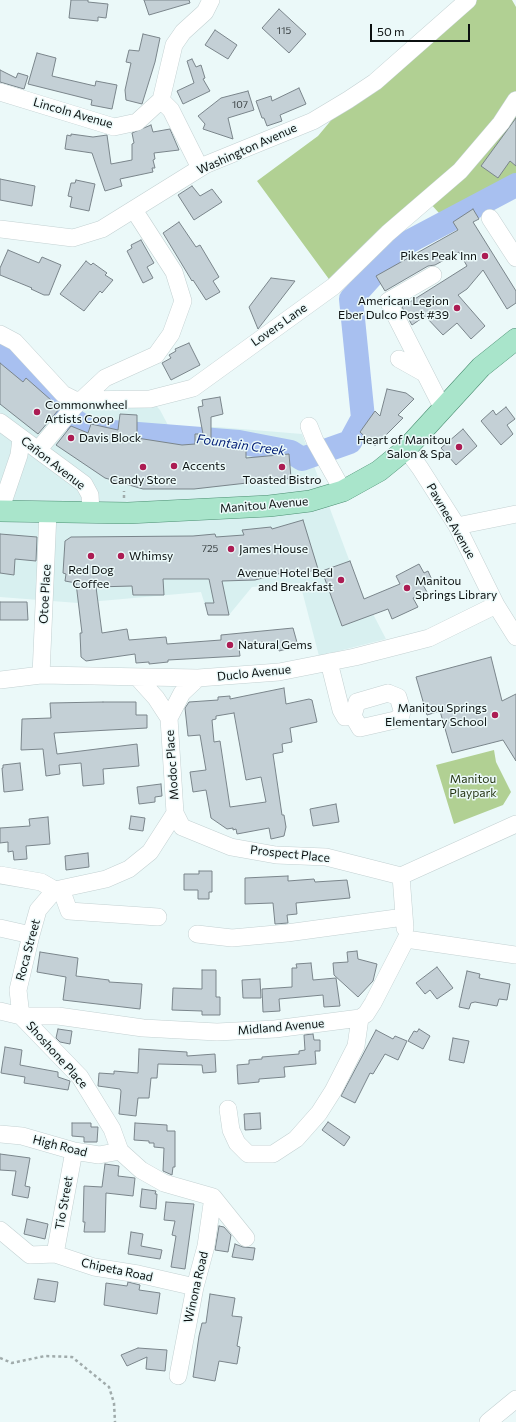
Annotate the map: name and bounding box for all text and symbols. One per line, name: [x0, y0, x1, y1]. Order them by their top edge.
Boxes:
scale bar: [372, 16, 472, 42]
text: 50 m: [377, 24, 405, 38]
house number: 115: [277, 25, 291, 37]
street label: Lincoln Avenue: [32, 95, 114, 131]
house number: 107: [232, 99, 248, 111]
street label: Washington Avenue: [195, 120, 299, 178]
place label: Pikes Peak Inn: [400, 249, 477, 263]
marker: Pikes Peak Inn: [480, 251, 490, 261]
place label: American Legion Eber Dulco Post #39: [338, 294, 449, 322]
street label: Lovers Lane: [248, 301, 310, 349]
marker: American Legion Eber Dulco Post #39: [452, 303, 462, 313]
place label: Commonwheel Artists Coop: [45, 398, 127, 426]
marker: Commonwheel Artists Coop: [32, 407, 42, 417]
place label: Davis Block: [79, 431, 141, 445]
water label: Fountain Creek: [196, 431, 286, 459]
street label: Cañon Avenue: [18, 433, 88, 493]
marker: Davis Block: [66, 433, 76, 443]
place label: Heart of Manitou Salon & Spa: [357, 433, 451, 461]
marker: Heart of Manitou Salon & Spa: [454, 442, 464, 452]
place label: Accents: [182, 459, 225, 473]
marker: Accents: [169, 461, 179, 471]
marker: Candy Store: [138, 462, 148, 472]
marker: Toasted Bistro: [277, 462, 287, 472]
place label: Candy Store: [110, 473, 176, 487]
place label: Toasted Bistro: [243, 473, 321, 487]
street label: Pawnee Avenue: [423, 481, 479, 561]
street label: Manitou Avenue: [219, 494, 309, 516]
place label: James House: [239, 542, 308, 556]
house number: 725: [202, 543, 218, 555]
marker: James House: [226, 544, 236, 554]
place label: Whimsy: [129, 549, 173, 563]
marker: Red Dog Coffee: [86, 551, 96, 561]
marker: Whimsy: [116, 551, 126, 561]
place label: Red Dog Coffee: [68, 563, 114, 591]
street label: Otoe Place: [36, 564, 54, 624]
place label: Avenue Hotel Bed and Breakfast: [237, 566, 333, 594]
place label: Manitou Springs Library: [415, 574, 497, 602]
marker: Avenue Hotel Bed and Breakfast: [336, 575, 346, 585]
marker: Manitou Springs Library: [402, 583, 412, 593]
place label: Natural Gems: [238, 638, 312, 652]
marker: Natural Gems: [225, 640, 235, 650]
street label: Duclo Avenue: [216, 662, 292, 684]
place label: Manitou Springs Elementary School: [385, 701, 487, 729]
marker: Manitou Springs Elementary School: [490, 710, 500, 720]
street label: Modoc Place: [162, 730, 182, 800]
park label: Manitou Playpark: [449, 772, 497, 800]
street label: Prospect Place: [249, 843, 331, 865]
street label: Roca Street: [13, 918, 43, 982]
street label: Midland Avenue: [237, 1016, 325, 1038]
street label: Shoshone Place: [23, 1019, 91, 1091]
street label: High Road: [31, 1132, 89, 1160]
street label: Tio Street: [52, 1175, 76, 1231]
street label: Winona Road: [181, 1250, 211, 1324]
street label: Chipeta Road: [80, 1255, 154, 1285]

